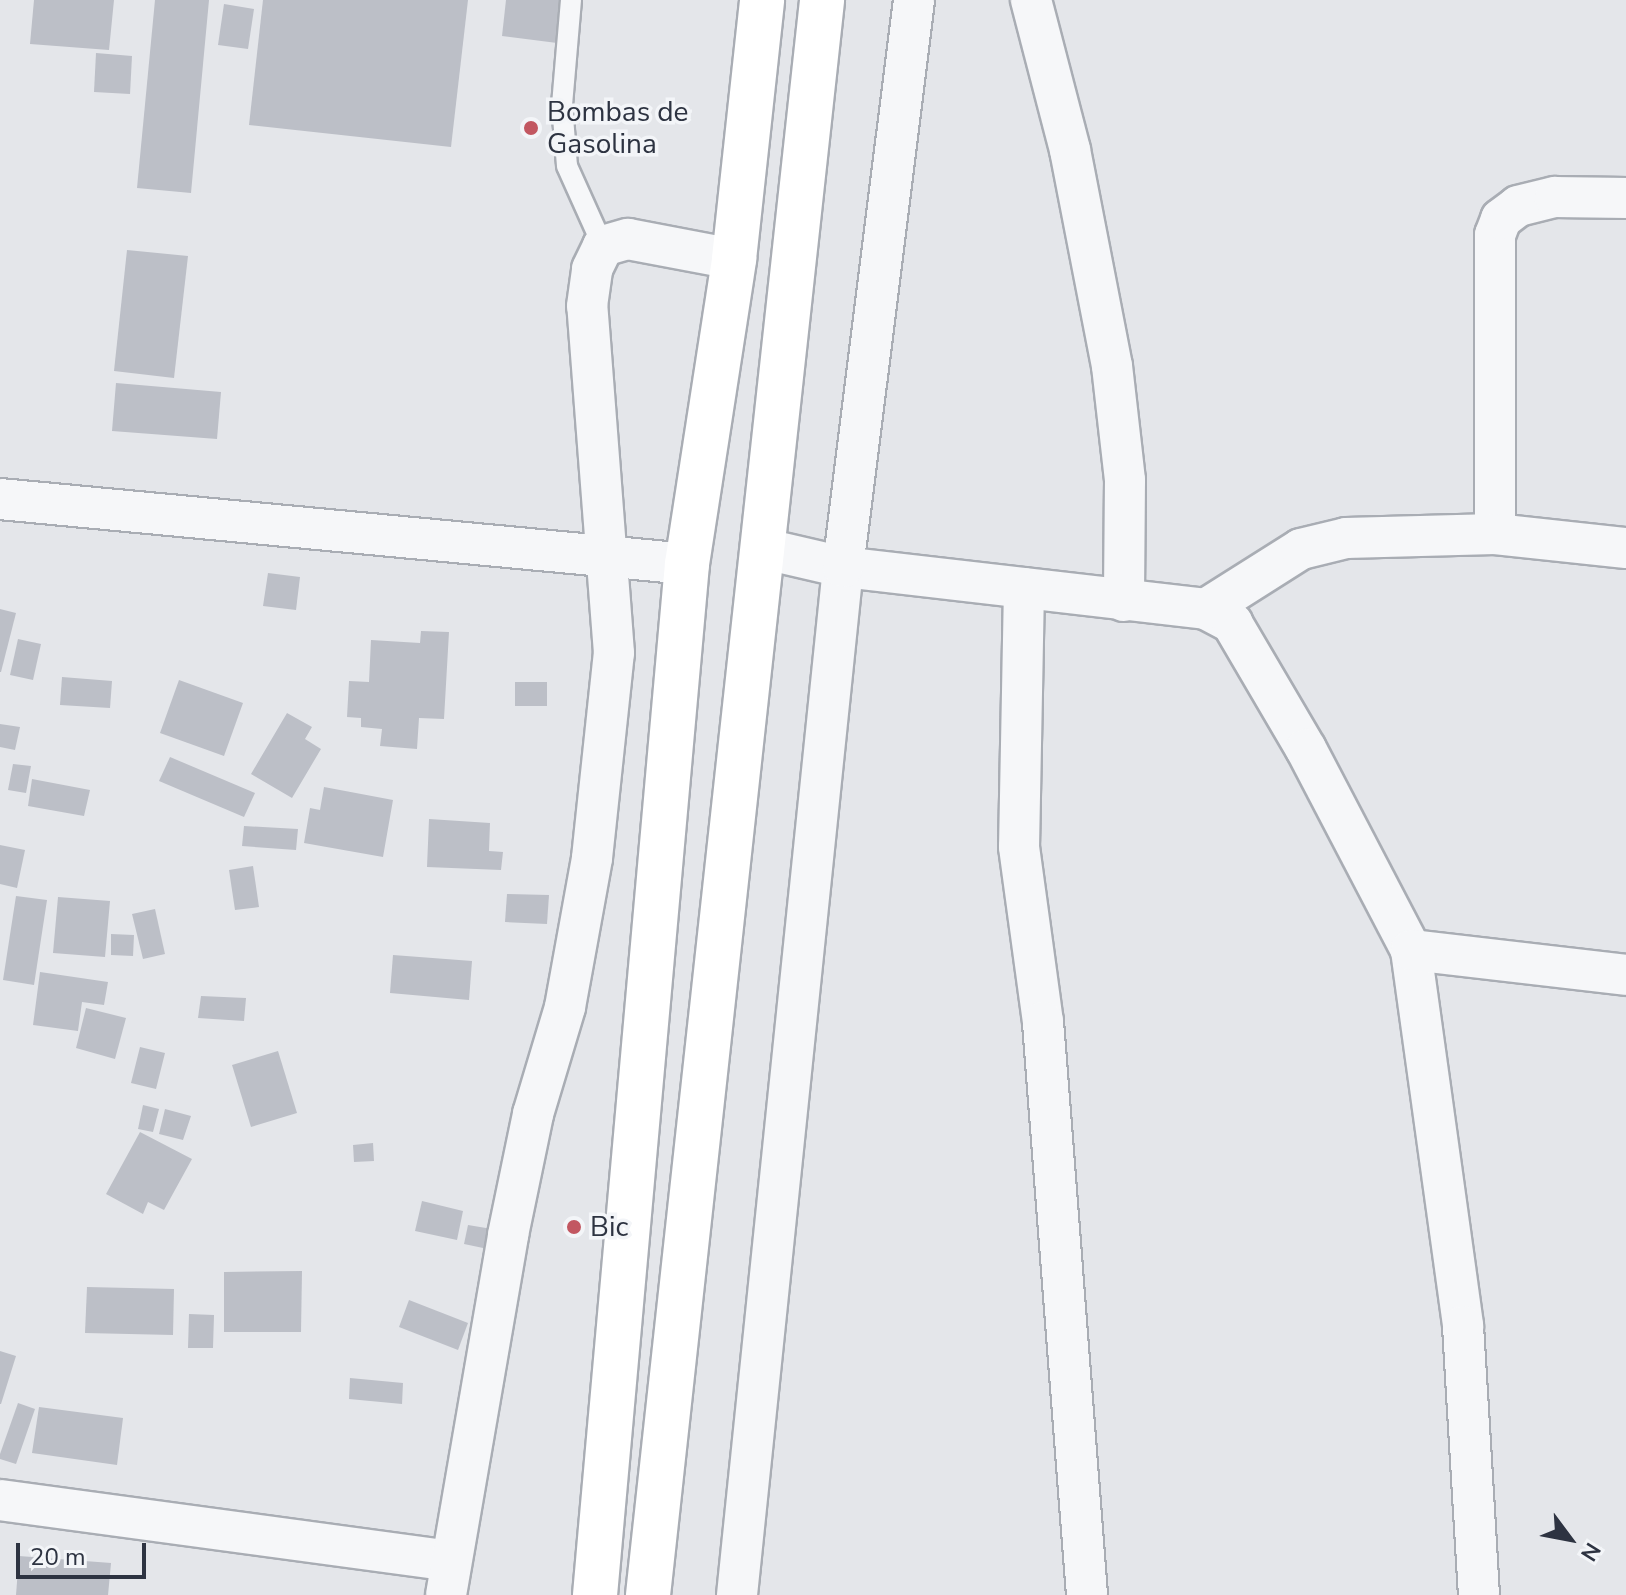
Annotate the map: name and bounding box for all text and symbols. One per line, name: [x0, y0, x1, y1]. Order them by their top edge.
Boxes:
place label: Bombas de Gasolina: [547, 95, 689, 161]
marker: Bombas de Gasolina: [522, 119, 540, 137]
place label: Bic: [590, 1210, 628, 1244]
marker: Bic: [565, 1218, 583, 1236]
north arrow: [1530, 1499, 1610, 1579]
scale bar: [20, 1527, 150, 1577]
text: N: [1573, 1537, 1607, 1567]
text: 20 m: [30, 1541, 86, 1573]

